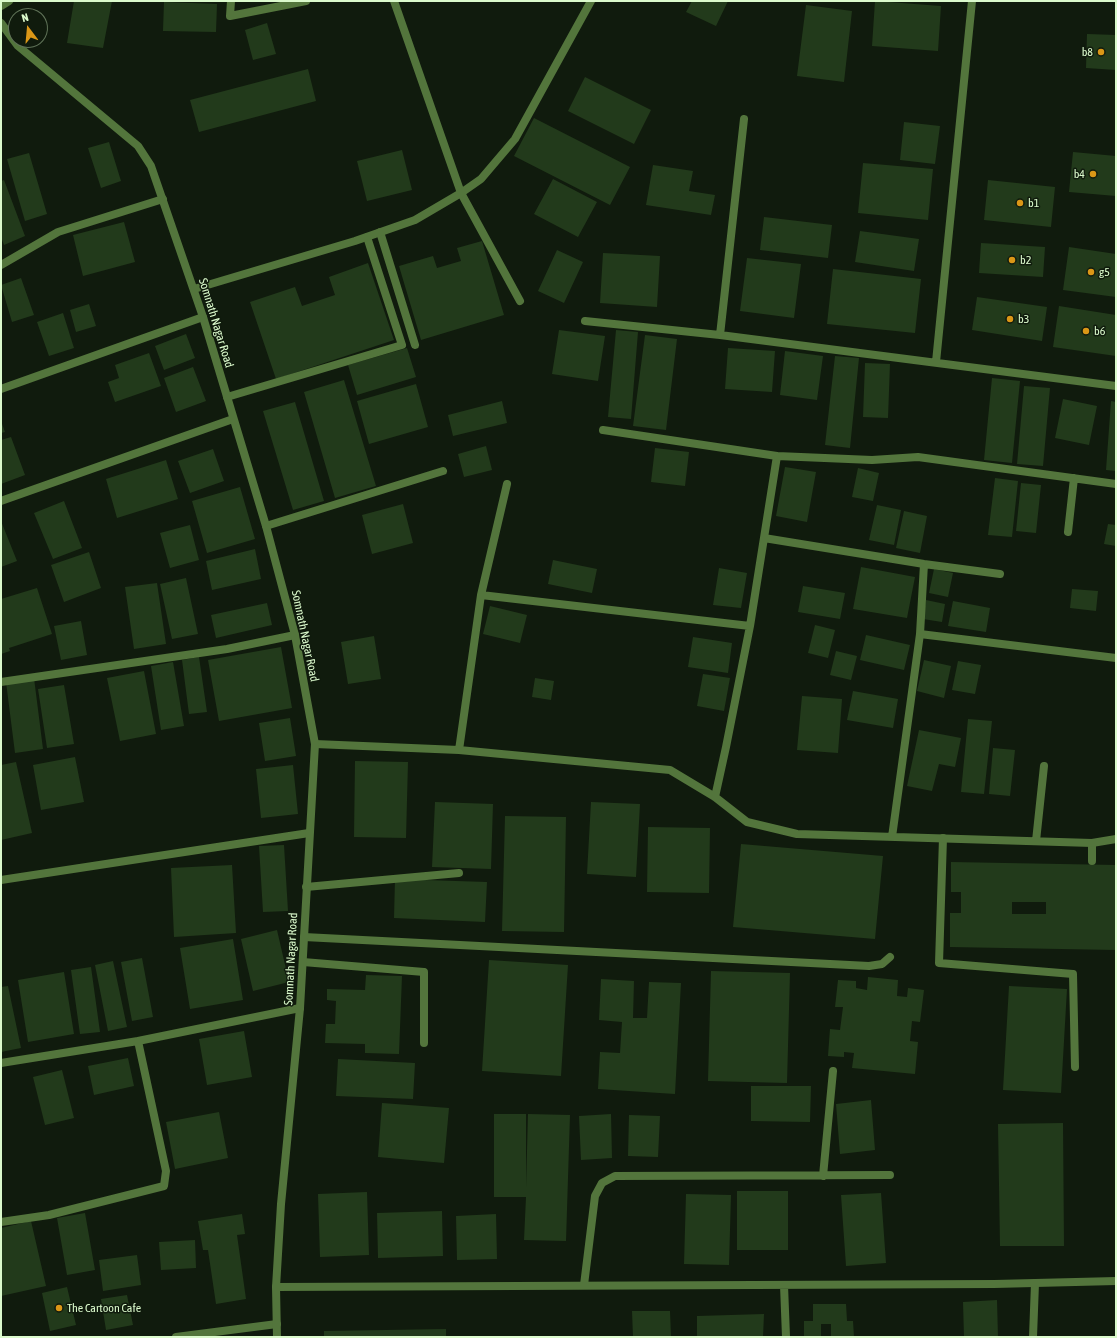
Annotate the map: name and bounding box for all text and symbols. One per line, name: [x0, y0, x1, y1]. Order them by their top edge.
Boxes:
north arrow: [8, 8, 48, 48]
text: N: [20, 11, 30, 24]
place label: b8: [1082, 45, 1093, 59]
marker: b8: [1096, 47, 1106, 57]
place label: b4: [1074, 167, 1085, 181]
marker: b4: [1088, 169, 1098, 179]
place label: b1: [1028, 196, 1039, 210]
marker: b1: [1015, 198, 1025, 208]
place label: b2: [1020, 253, 1031, 267]
marker: b2: [1007, 255, 1017, 265]
place label: g5: [1099, 265, 1110, 279]
marker: g5: [1086, 267, 1096, 277]
street label: Somnath Nagar Road: [196, 276, 236, 370]
place label: b3: [1018, 312, 1029, 326]
marker: b3: [1005, 314, 1015, 324]
place label: b6: [1094, 324, 1105, 338]
marker: b6: [1081, 326, 1091, 336]
street label: Somnath Nagar Road: [288, 589, 322, 683]
street label: Somnath Nagar Road: [281, 912, 301, 1006]
place label: The Cartoon Cafe: [67, 1301, 141, 1315]
marker: The Cartoon Cafe: [54, 1303, 64, 1313]

